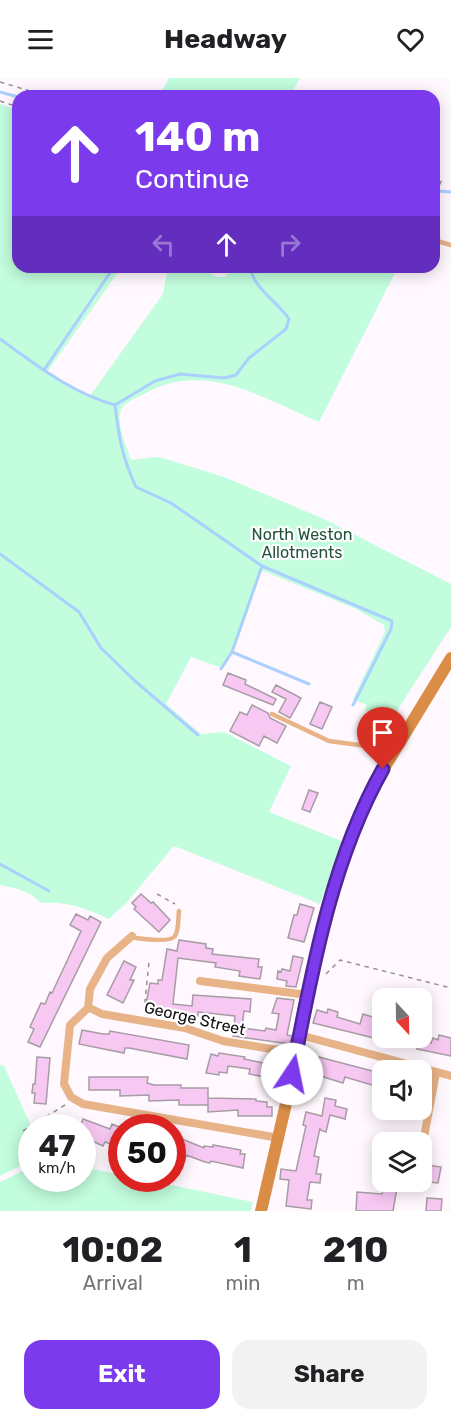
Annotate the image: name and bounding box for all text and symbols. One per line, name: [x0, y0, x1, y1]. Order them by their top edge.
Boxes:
icon: menu: [24, 23, 57, 56]
text: Headway: [164, 23, 287, 55]
icon: heart: [394, 23, 427, 56]
text: 140 m: [135, 112, 261, 162]
icon: ahead: [36, 114, 114, 192]
text: Continue: [135, 163, 249, 195]
icon: left: [147, 228, 180, 261]
icon: ahead: [210, 228, 243, 261]
icon: right: [273, 228, 306, 261]
park label: North Weston Allotments: [252, 525, 352, 562]
pin: [357, 707, 408, 769]
icon: arrive: [366, 716, 399, 749]
north arrow: [372, 988, 432, 1048]
map controls: [372, 988, 432, 1192]
street label: George Street: [142, 998, 248, 1039]
position arrow: [260, 1042, 324, 1106]
button: sound: [372, 1060, 432, 1120]
speed limit sign: 50: [108, 1114, 186, 1192]
text: 47: [39, 1128, 75, 1164]
button: layers: [372, 1132, 432, 1192]
text: km/h: [38, 1159, 76, 1177]
text: 10:02: [62, 1228, 163, 1271]
text: 1: [234, 1228, 252, 1271]
text: 210: [323, 1228, 389, 1271]
text: Arrival: [83, 1271, 143, 1295]
text: min: [226, 1271, 260, 1295]
text: m: [347, 1271, 365, 1295]
button: Exit: [24, 1340, 220, 1409]
button: Share: [232, 1340, 427, 1409]

